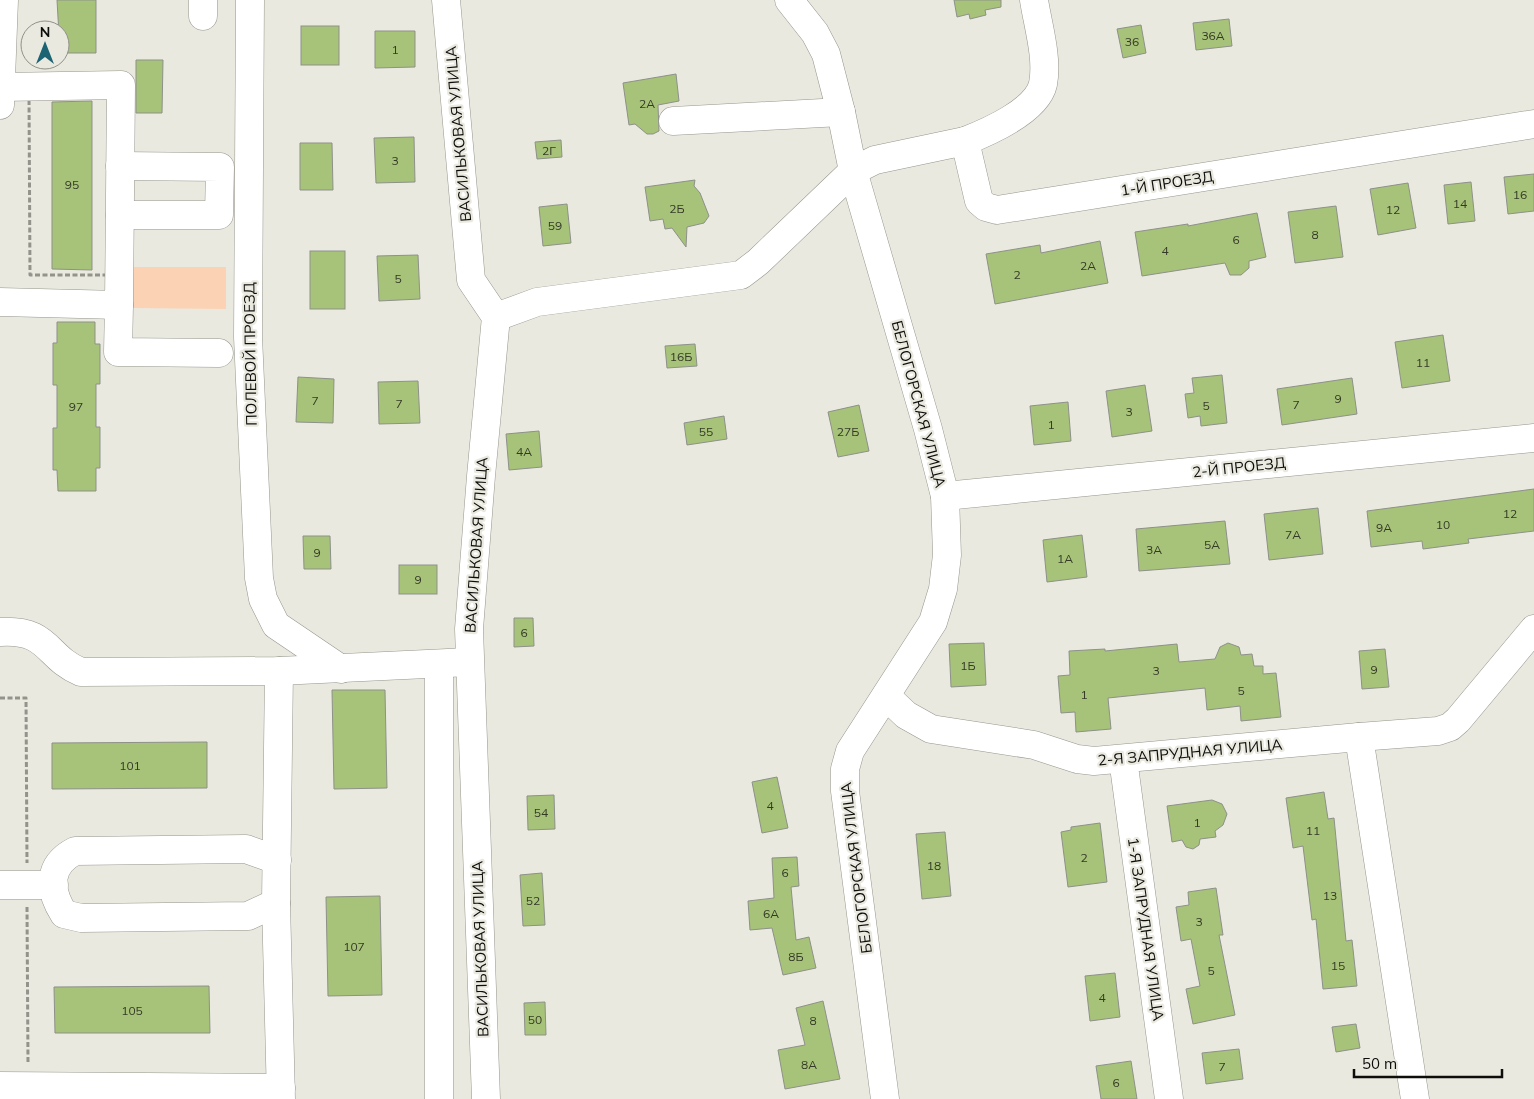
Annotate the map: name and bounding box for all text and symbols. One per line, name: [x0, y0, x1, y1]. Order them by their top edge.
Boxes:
north arrow: [20, 20, 70, 70]
text: N: [40, 23, 50, 41]
house number: 36А: [1201, 28, 1225, 43]
house number: 36: [1125, 34, 1139, 49]
house number: 1: [391, 42, 399, 57]
street label: ВАСИЛЬКОВАЯ УЛИЦА: [441, 45, 475, 223]
house number: 2А: [639, 96, 655, 111]
house number: 2Г: [542, 143, 556, 158]
house number: 3: [391, 153, 399, 168]
street label: 1-Й ПРОЕЗД: [1119, 166, 1215, 200]
house number: 95: [65, 177, 79, 192]
house number: 16: [1513, 187, 1527, 202]
house number: 14: [1453, 196, 1467, 211]
house number: 2Б: [669, 201, 685, 216]
house number: 12: [1386, 202, 1400, 217]
house number: 59: [548, 218, 562, 233]
house number: 8: [1311, 227, 1319, 242]
house number: 6: [1232, 232, 1240, 247]
house number: 4: [1161, 243, 1169, 258]
house number: 2А: [1080, 258, 1096, 273]
house number: 2: [1013, 267, 1021, 282]
house number: 5: [394, 271, 402, 286]
street label: ПОЛЕВОЙ ПРОЕЗД: [239, 282, 261, 426]
street label: БЕЛОГОРСКАЯ УЛИЦА: [888, 318, 950, 490]
house number: 16Б: [670, 349, 692, 364]
house number: 11: [1416, 355, 1430, 370]
house number: 9: [1334, 391, 1342, 406]
house number: 7: [311, 393, 319, 408]
house number: 7: [395, 396, 403, 411]
house number: 7: [1292, 397, 1300, 412]
house number: 5: [1202, 398, 1210, 413]
house number: 97: [69, 399, 83, 414]
house number: 3: [1125, 404, 1133, 419]
house number: 1: [1047, 417, 1055, 432]
house number: 55: [699, 424, 713, 439]
house number: 27Б: [837, 424, 859, 439]
house number: 4А: [516, 444, 532, 459]
street label: 2-Й ПРОЕЗД: [1191, 453, 1287, 481]
street label: ВАСИЛЬКОВАЯ УЛИЦА: [460, 457, 492, 633]
house number: 12: [1503, 506, 1517, 521]
house number: 10: [1436, 517, 1450, 532]
house number: 9А: [1376, 520, 1392, 535]
house number: 7А: [1285, 527, 1301, 542]
house number: 5А: [1204, 537, 1220, 552]
house number: 3А: [1146, 542, 1162, 557]
house number: 9: [313, 545, 321, 560]
house number: 1А: [1057, 551, 1073, 566]
house number: 9: [414, 572, 422, 587]
house number: 6: [520, 625, 528, 640]
house number: 1Б: [960, 658, 976, 673]
house number: 9: [1370, 662, 1378, 677]
house number: 3: [1152, 663, 1160, 678]
house number: 5: [1237, 683, 1245, 698]
house number: 1: [1080, 687, 1088, 702]
street label: 2-Я ЗАПРУДНАЯ УЛИЦА: [1097, 734, 1283, 770]
house number: 101: [119, 758, 141, 773]
street label: БЕЛОГОРСКАЯ УЛИЦА: [836, 781, 876, 955]
house number: 4: [766, 798, 774, 813]
house number: 54: [534, 805, 548, 820]
house number: 1: [1193, 815, 1201, 830]
house number: 11: [1306, 823, 1320, 838]
street label: 1-Я ЗАПРУДНАЯ УЛИЦА: [1124, 836, 1168, 1022]
house number: 2: [1080, 850, 1088, 865]
house number: 18: [927, 858, 941, 873]
street label: ВАСИЛЬКОВАЯ УЛИЦА: [467, 861, 493, 1037]
house number: 6: [781, 865, 789, 880]
house number: 13: [1323, 888, 1337, 903]
house number: 52: [526, 893, 540, 908]
house number: 6А: [763, 906, 779, 921]
house number: 3: [1195, 914, 1203, 929]
house number: 107: [343, 939, 365, 954]
house number: 8Б: [788, 949, 804, 964]
house number: 15: [1331, 958, 1345, 973]
house number: 5: [1207, 963, 1215, 978]
house number: 4: [1098, 990, 1106, 1005]
house number: 105: [121, 1003, 143, 1018]
house number: 50: [528, 1012, 542, 1027]
house number: 8: [809, 1013, 817, 1028]
scale bar: [1354, 1046, 1502, 1078]
text: 50 m: [1362, 1054, 1397, 1073]
house number: 8А: [801, 1057, 817, 1072]
house number: 7: [1218, 1059, 1226, 1074]
house number: 6: [1112, 1075, 1120, 1090]

